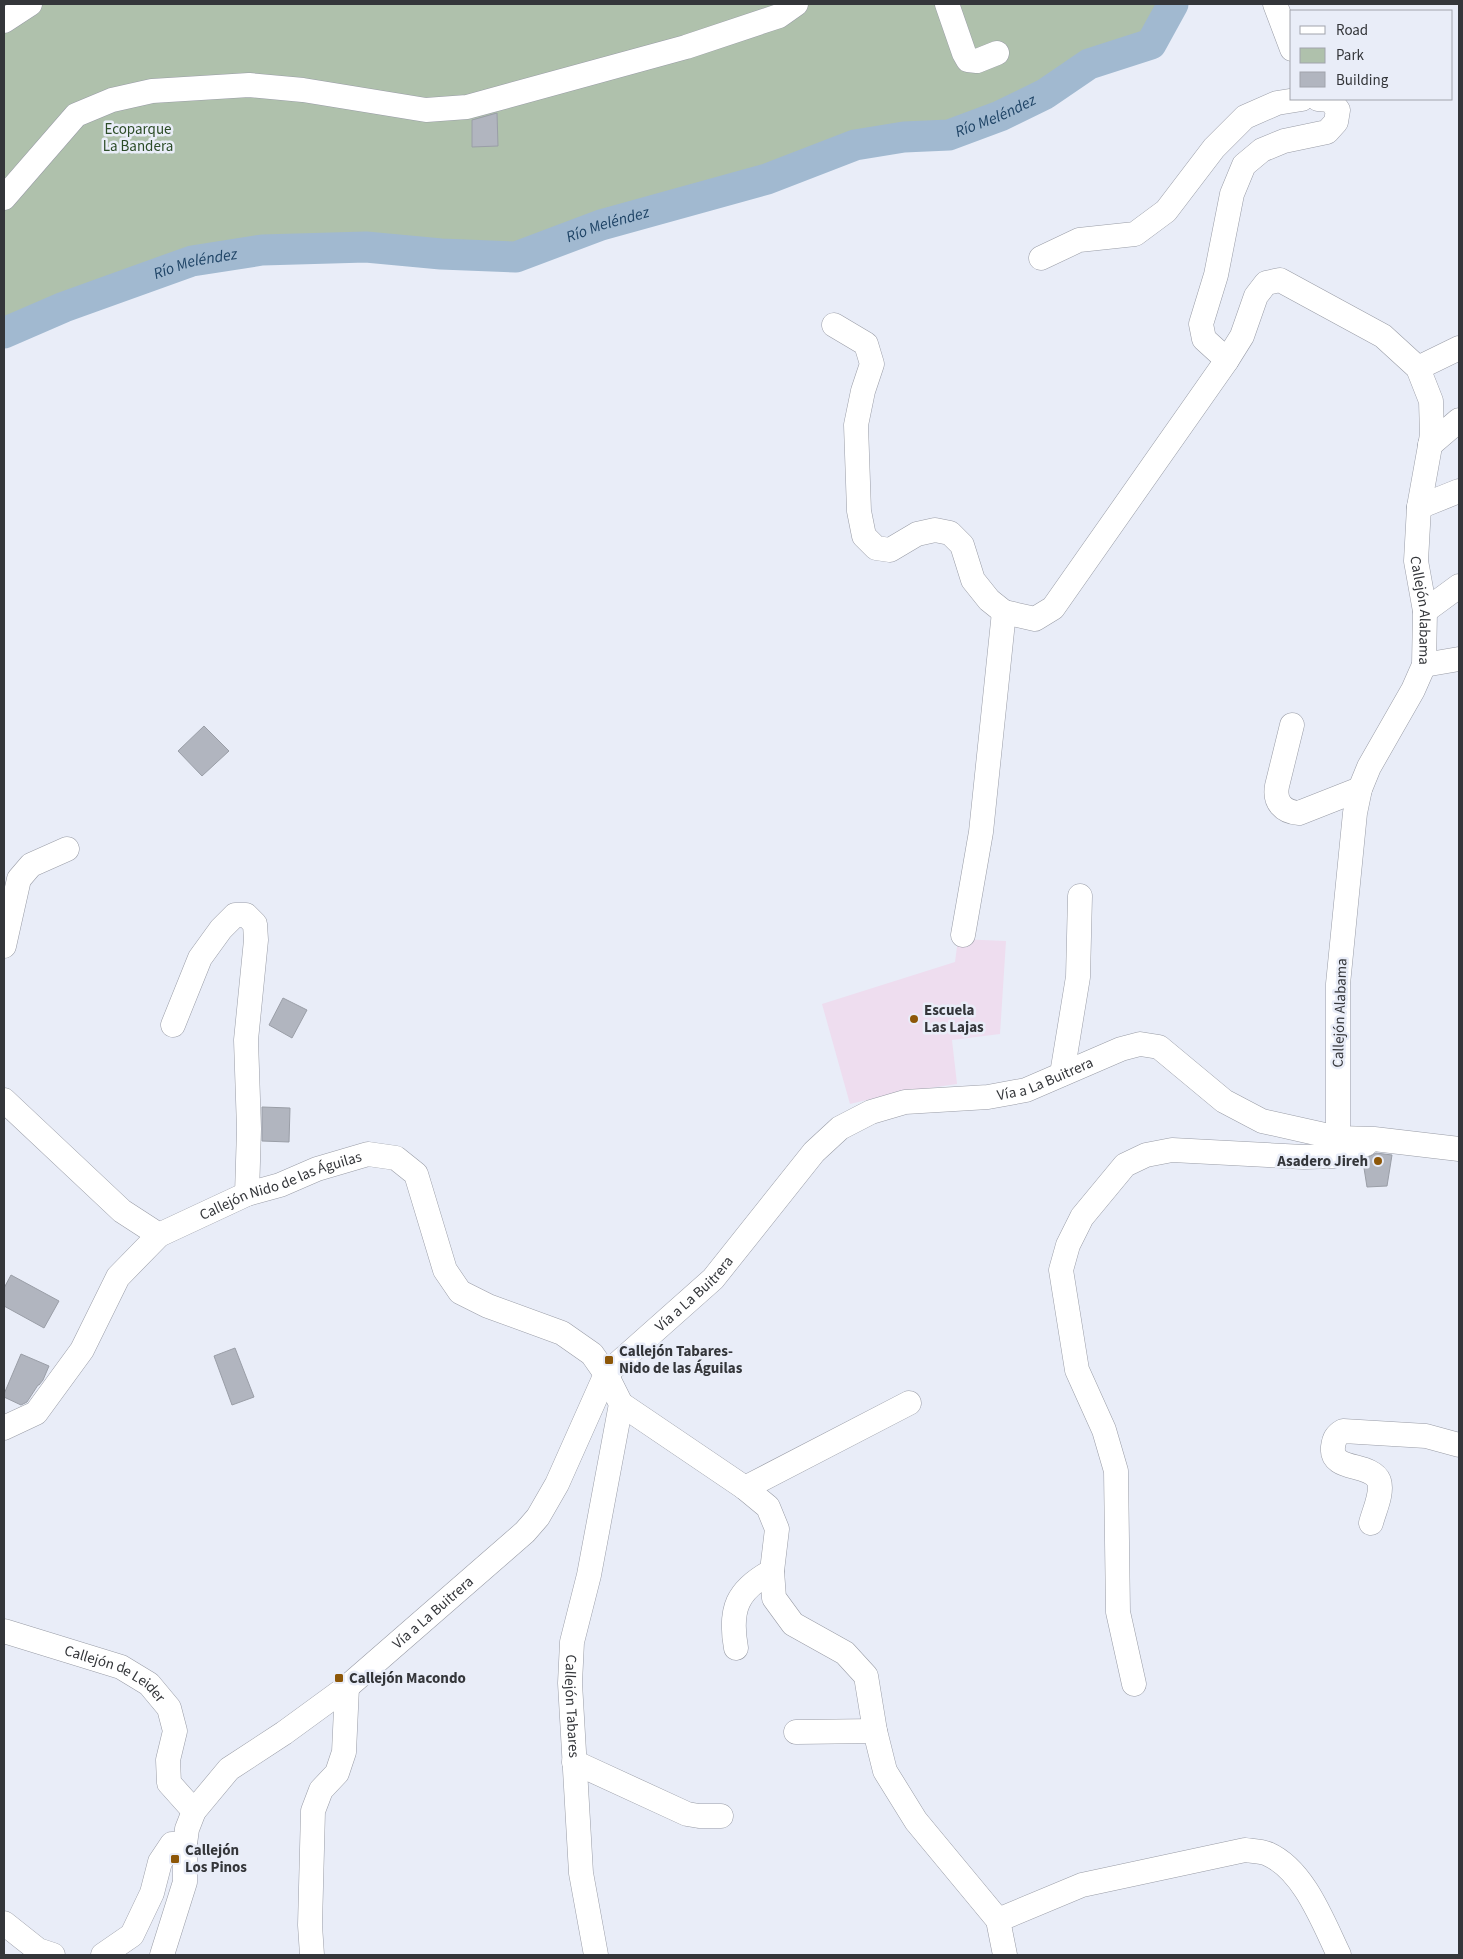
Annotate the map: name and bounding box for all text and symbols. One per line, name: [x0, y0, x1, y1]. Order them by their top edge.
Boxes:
legend: [1290, 10, 1453, 100]
text: Road: [1336, 20, 1368, 41]
text: Park: [1336, 45, 1365, 66]
text: Building: [1336, 70, 1389, 91]
water label: Río Meléndez: [952, 89, 1040, 143]
park label: Ecoparque La Bandera: [103, 119, 173, 157]
water label: Río Meléndez: [563, 201, 652, 248]
water label: Río Meléndez: [150, 243, 239, 285]
street label: Callejón Alabama: [1405, 555, 1436, 665]
street label: Callejón Alabama: [1328, 958, 1352, 1068]
place label: Escuela Las Lajas: [924, 1000, 984, 1038]
marker: Escuela Las Lajas: [908, 1013, 920, 1025]
street label: Vía a La Buitrera: [995, 1052, 1096, 1106]
street label: Callejón Nido de las Águilas: [196, 1146, 364, 1225]
place label: Asadero Jireh: [1276, 1151, 1368, 1172]
marker: Asadero Jireh: [1372, 1155, 1384, 1167]
street label: Vía a La Buitrera: [650, 1251, 738, 1336]
place label: Callejón Tabares- Nido de las Águilas: [619, 1341, 743, 1379]
marker: Callejón Tabares- Nido de las Águilas: [603, 1354, 615, 1366]
street label: Vía a La Buitrera: [388, 1571, 478, 1654]
street label: Callejón de Leider: [62, 1640, 171, 1707]
street label: Callejón Tabares: [559, 1654, 585, 1758]
place label: Callejón Macondo: [349, 1668, 466, 1689]
marker: Callejón Macondo: [333, 1672, 345, 1684]
place label: Callejón Los Pinos: [185, 1840, 247, 1878]
marker: Callejón Los Pinos: [169, 1853, 181, 1865]

